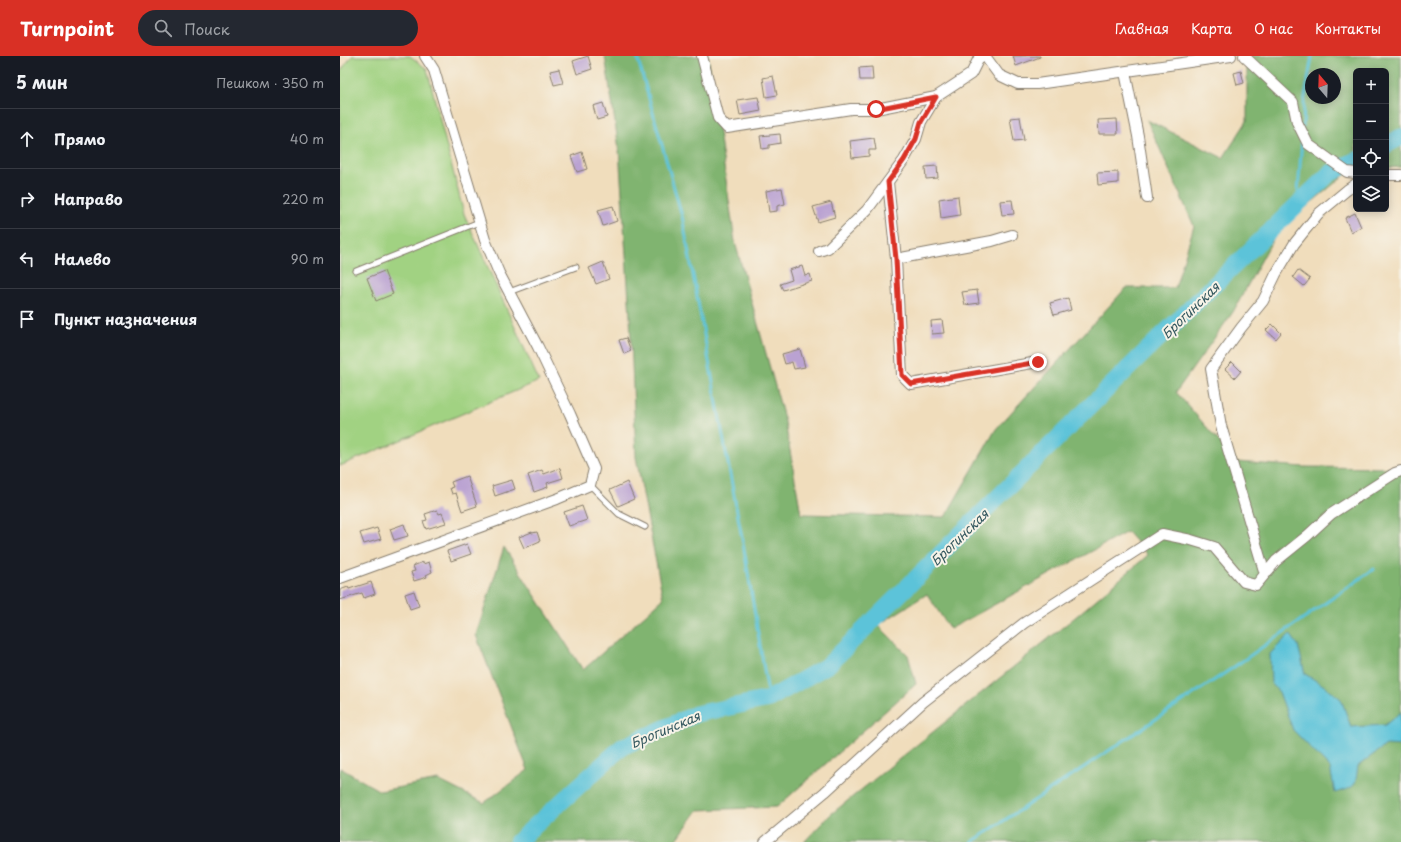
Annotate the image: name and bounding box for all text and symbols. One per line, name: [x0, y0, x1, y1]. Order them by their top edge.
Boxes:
search box: [138, 10, 418, 46]
text: Turnpoint: [20, 14, 114, 42]
icon: search: [152, 17, 174, 39]
text: Поиск: [184, 17, 230, 40]
text: Главная: [1115, 18, 1169, 39]
text: Карта: [1191, 18, 1232, 39]
text: О нас: [1254, 18, 1293, 39]
text: Контакты: [1315, 18, 1381, 39]
north arrow: [1305, 68, 1341, 104]
map controls: [1353, 68, 1389, 212]
button: +: [1353, 68, 1389, 104]
text: 5 мин: [16, 69, 68, 95]
text: Пешком · 350 m: [216, 73, 324, 92]
route start: [867, 100, 885, 118]
button: −: [1353, 104, 1389, 140]
text: Прямо: [54, 127, 105, 150]
icon: ahead: [16, 128, 38, 150]
text: 40 m: [290, 129, 324, 148]
button: locate: [1353, 140, 1389, 176]
button: layers: [1353, 176, 1389, 212]
text: Направо: [54, 187, 123, 210]
icon: right: [16, 188, 38, 210]
text: 220 m: [282, 189, 324, 208]
text: Налево: [54, 247, 111, 270]
icon: left: [16, 248, 38, 270]
text: 90 m: [291, 249, 324, 268]
water label: Брогинская: [1157, 277, 1224, 343]
text: Пункт назначения: [54, 307, 197, 330]
icon: arrive: [16, 308, 38, 330]
route end: [1029, 353, 1047, 371]
water label: Брогинская: [926, 504, 993, 570]
water label: Брогинская: [627, 705, 704, 752]

